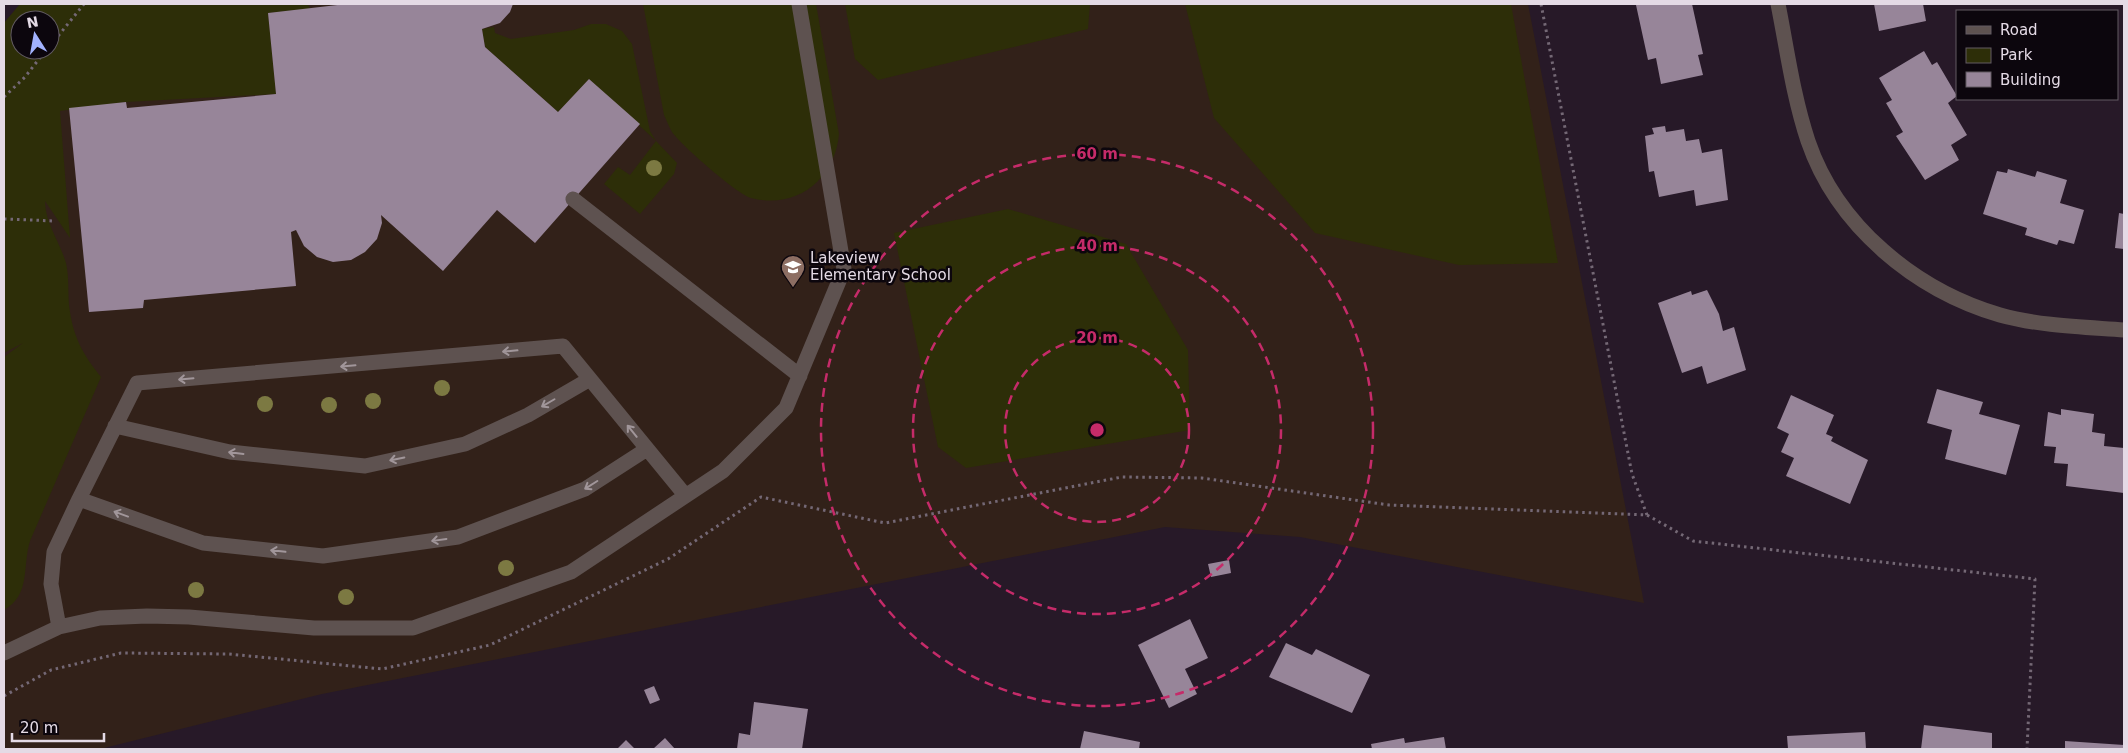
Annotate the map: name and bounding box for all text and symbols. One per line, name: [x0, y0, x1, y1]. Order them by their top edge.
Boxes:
north arrow: [10, 10, 60, 60]
legend: [1956, 10, 2118, 100]
text: N: [25, 13, 40, 31]
text: Road: [2000, 21, 2038, 39]
text: Park: [2000, 46, 2033, 64]
text: Building: [2000, 71, 2061, 89]
text: 60 m: [1076, 145, 1118, 163]
text: 40 m: [1076, 237, 1118, 255]
place label: Lakeview Elementary School: [810, 249, 951, 284]
school or university icon: Lakeview Elementary School: [780, 254, 806, 288]
text: 20 m: [1076, 329, 1118, 347]
one-way arrow: [503, 346, 519, 356]
one-way arrow: [341, 361, 357, 371]
one-way arrow: [179, 375, 195, 384]
one-way arrow: [542, 399, 556, 409]
centre of rings: [1088, 421, 1106, 439]
one-way arrow: [627, 424, 638, 437]
one-way arrow: [228, 448, 244, 458]
one-way arrow: [389, 455, 405, 464]
one-way arrow: [585, 480, 599, 490]
one-way arrow: [114, 509, 129, 518]
one-way arrow: [431, 535, 447, 545]
one-way arrow: [270, 547, 286, 556]
scale bar: [12, 710, 105, 742]
text: 20 m: [20, 719, 58, 737]

